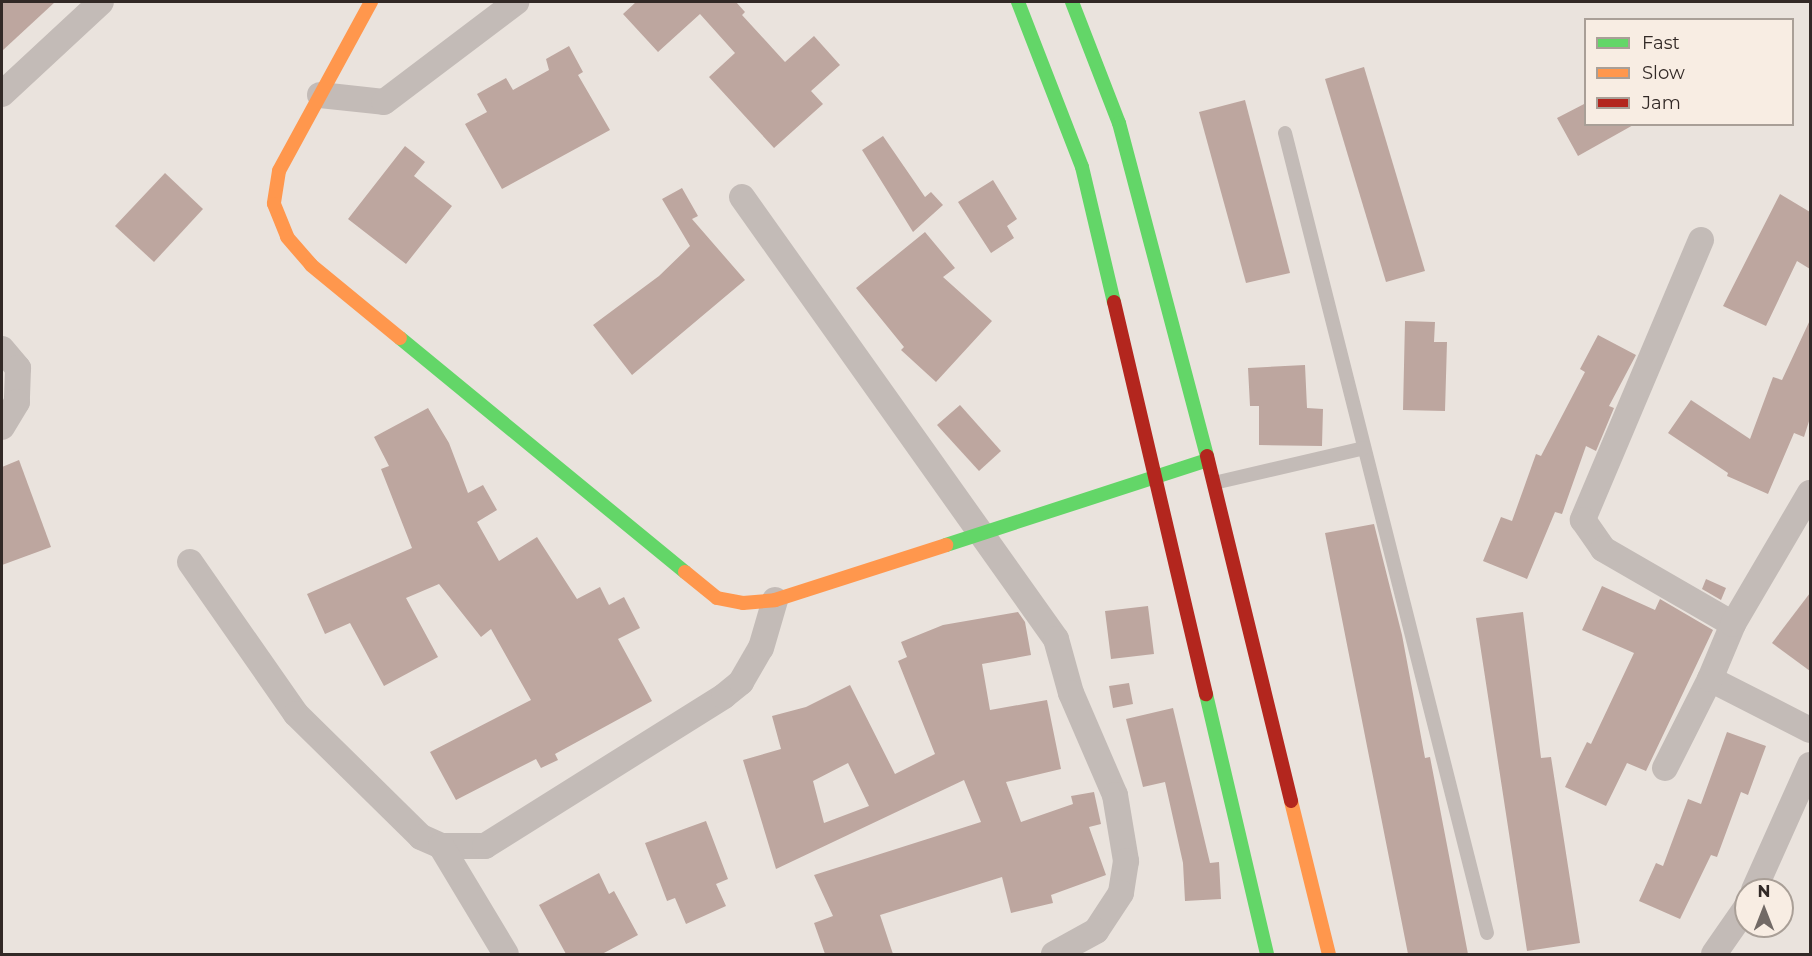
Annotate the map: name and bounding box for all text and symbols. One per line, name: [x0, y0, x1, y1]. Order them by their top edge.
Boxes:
legend: [1584, 18, 1794, 126]
text: Fast: [1642, 32, 1680, 54]
text: Slow: [1642, 62, 1685, 84]
text: Jam: [1642, 92, 1681, 114]
north arrow: [1734, 878, 1794, 938]
text: N: [1758, 882, 1770, 901]

